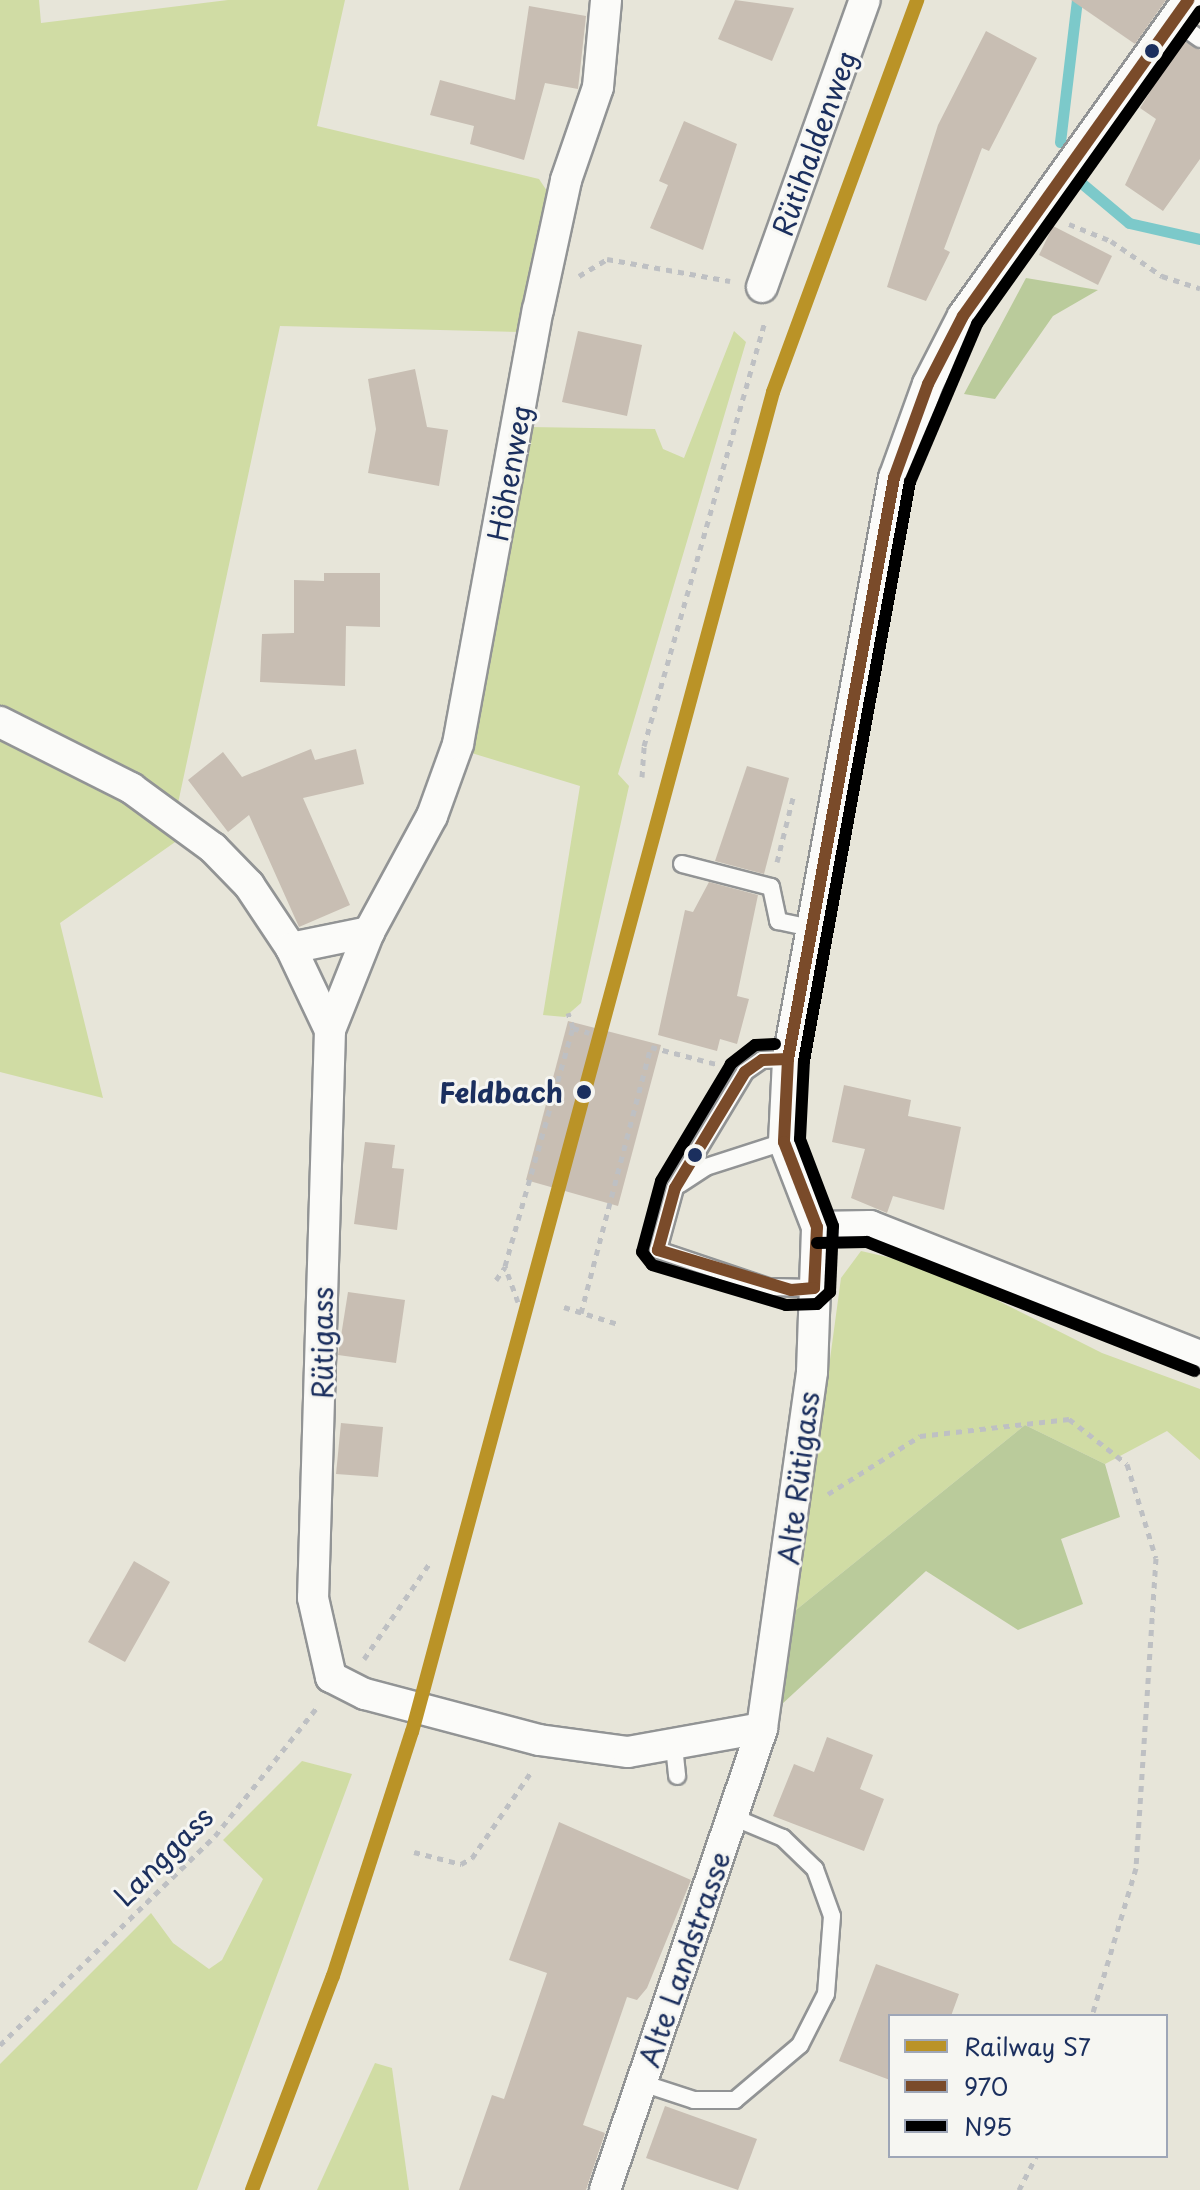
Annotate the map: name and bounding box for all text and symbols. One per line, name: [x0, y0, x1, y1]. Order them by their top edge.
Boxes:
unlabelled marker: [1144, 43, 1160, 59]
street label: Rütihaldenweg: [765, 46, 863, 240]
street label: Höhenweg: [480, 402, 538, 544]
place label: Feldbach: [439, 1075, 563, 1109]
marker: Feldbach: [570, 1078, 598, 1106]
unlabelled marker: [687, 1147, 703, 1163]
street label: Rütigass: [305, 1287, 339, 1399]
street label: Alte Rütigass: [770, 1388, 826, 1568]
street label: Langgass: [106, 1799, 220, 1913]
street label: Alte Landstrasse: [631, 1846, 737, 2072]
legend: [888, 2014, 1168, 2158]
text: Railway S7: [964, 2028, 1091, 2064]
text: 970: [964, 2068, 1008, 2104]
text: N95: [964, 2108, 1012, 2144]

